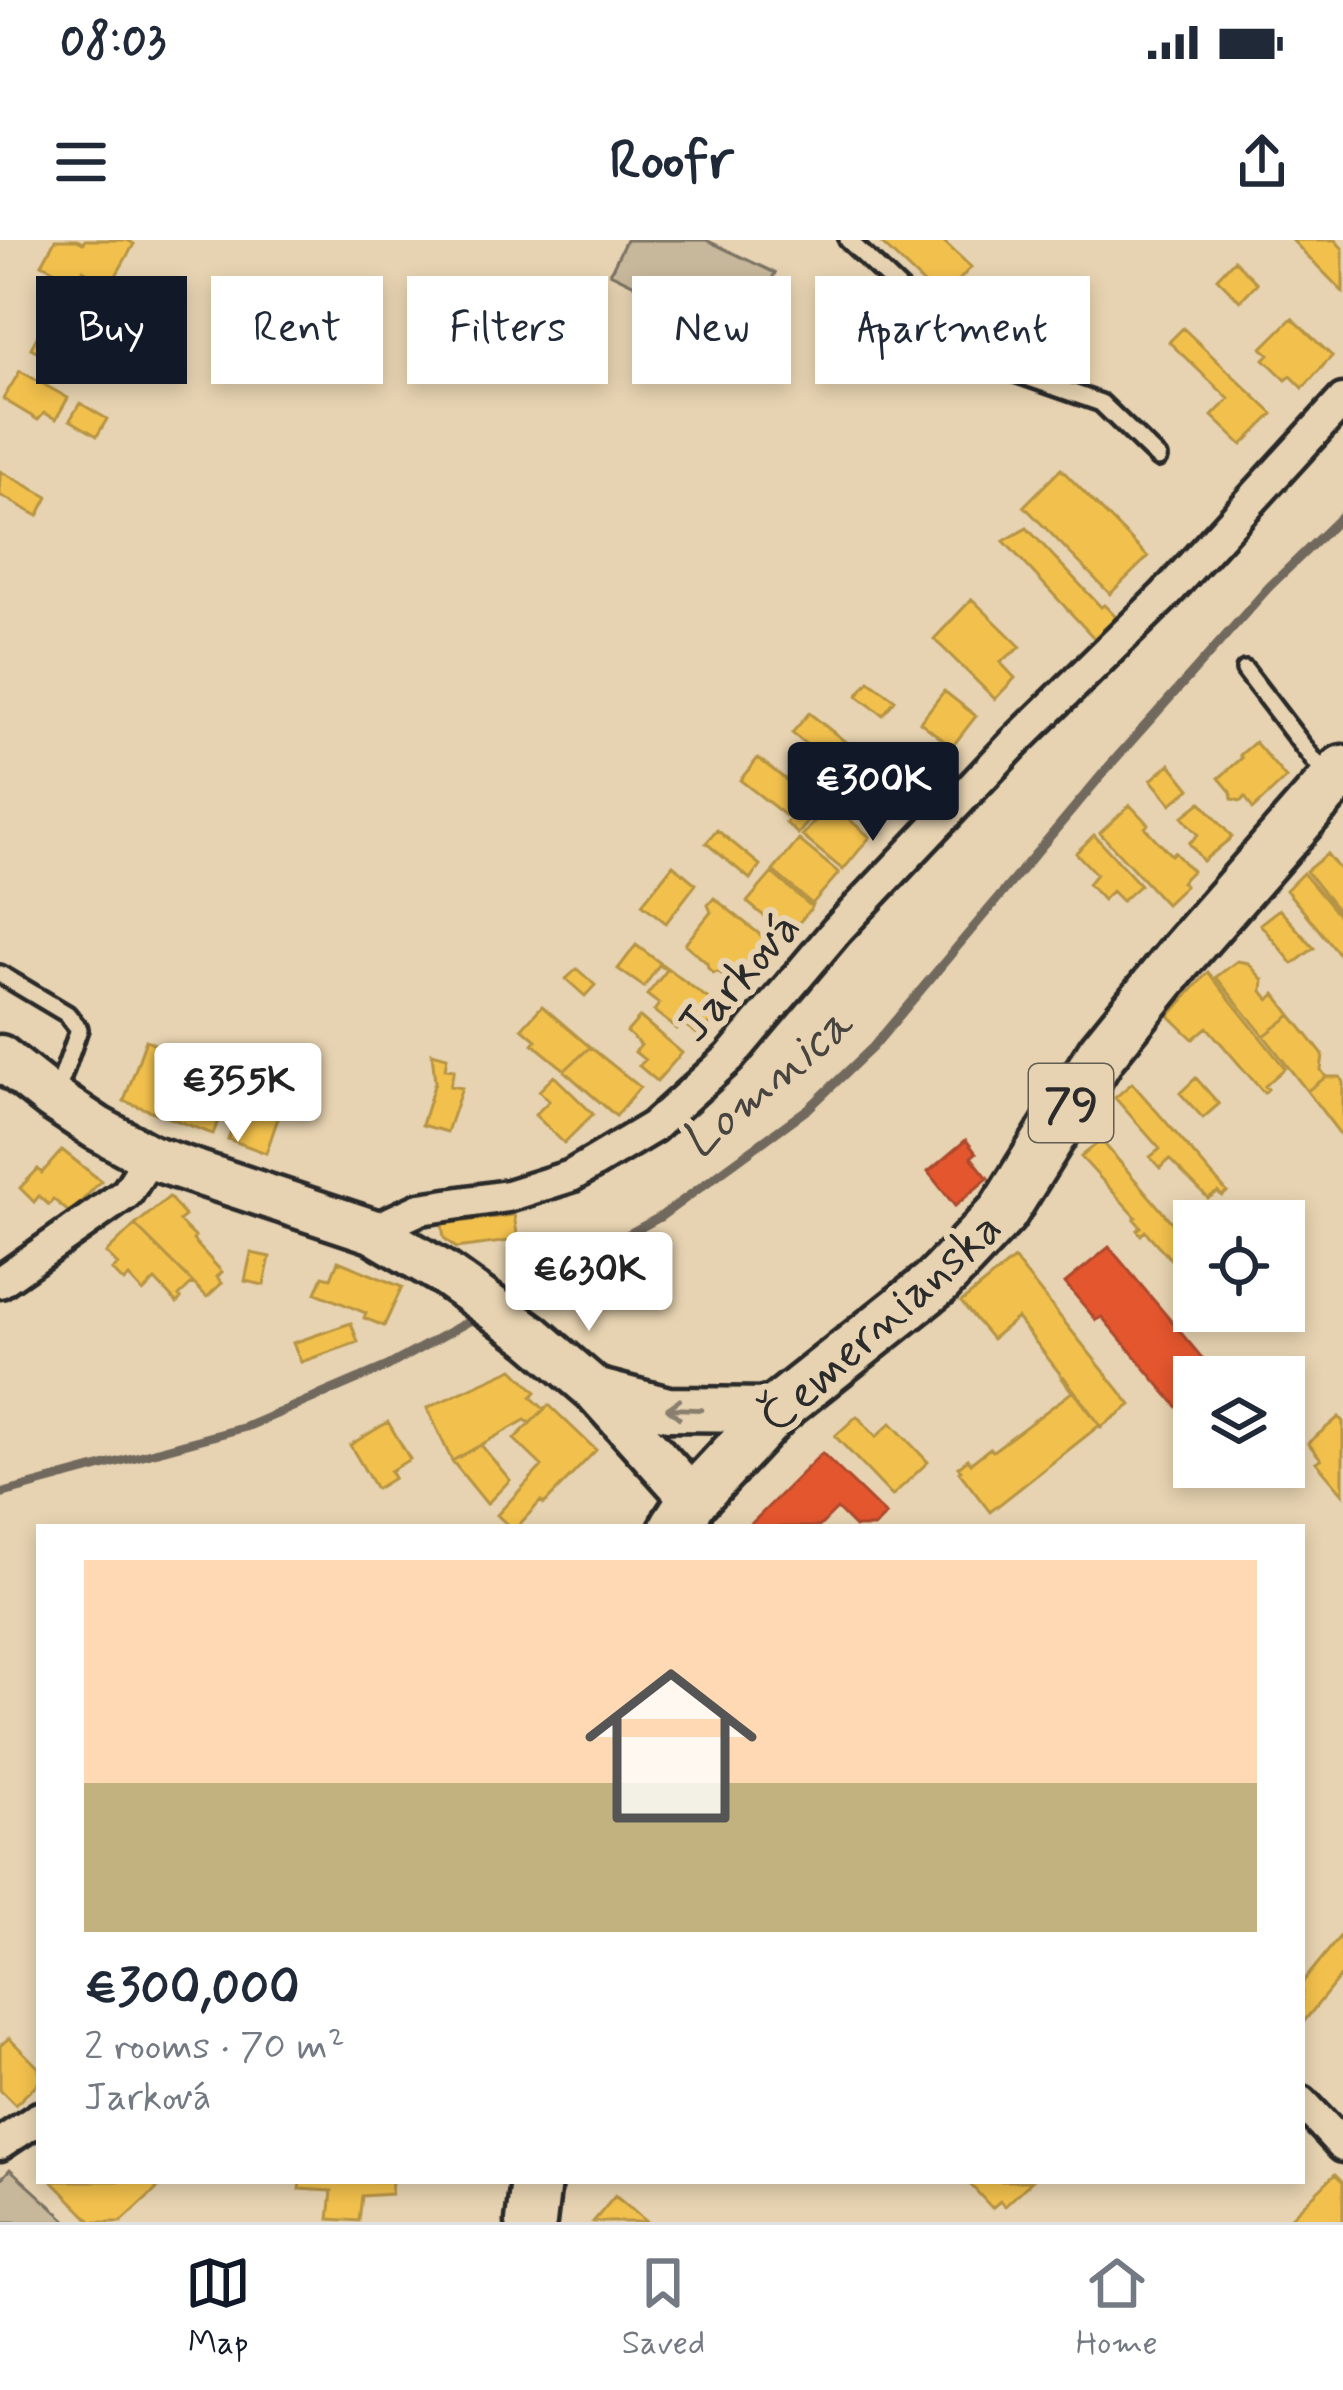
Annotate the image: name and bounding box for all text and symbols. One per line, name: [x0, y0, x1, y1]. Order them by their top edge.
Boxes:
text: 08:03: [60, 13, 166, 72]
text: Roofr: [609, 127, 734, 198]
icon: menu: [48, 129, 114, 195]
icon: share: [1229, 129, 1295, 195]
chip: Buy: [36, 276, 187, 384]
chip: Rent: [211, 276, 383, 384]
chip: Filters: [407, 276, 608, 384]
chip: New: [632, 276, 791, 384]
chip: Apartment: [815, 276, 1090, 384]
pin: €300K: [789, 742, 957, 844]
text: €300K: [815, 755, 931, 806]
street label: Jarková: [664, 898, 815, 1057]
water label: Lomnica: [668, 992, 868, 1175]
pin: €355K: [154, 1043, 322, 1145]
text: €355K: [181, 1056, 295, 1107]
road number: 79: [1029, 1064, 1113, 1142]
street label: Čemernianska: [746, 1198, 1016, 1449]
map controls: [1173, 1200, 1305, 1488]
button: locate: [1173, 1200, 1305, 1332]
pin: €630K: [505, 1232, 673, 1334]
text: €630K: [532, 1245, 646, 1296]
button: layers: [1173, 1356, 1305, 1488]
one-way arrow: [666, 1397, 705, 1420]
icon: home: [563, 1638, 779, 1854]
text: €300,000: [84, 1956, 300, 2022]
text: 2 rooms · 70 m²: [84, 2022, 345, 2073]
text: Jarková: [84, 2073, 211, 2124]
tab: Map: [185, 2250, 251, 2366]
tab: Saved: [622, 2250, 705, 2366]
tab: Home: [1076, 2250, 1158, 2366]

